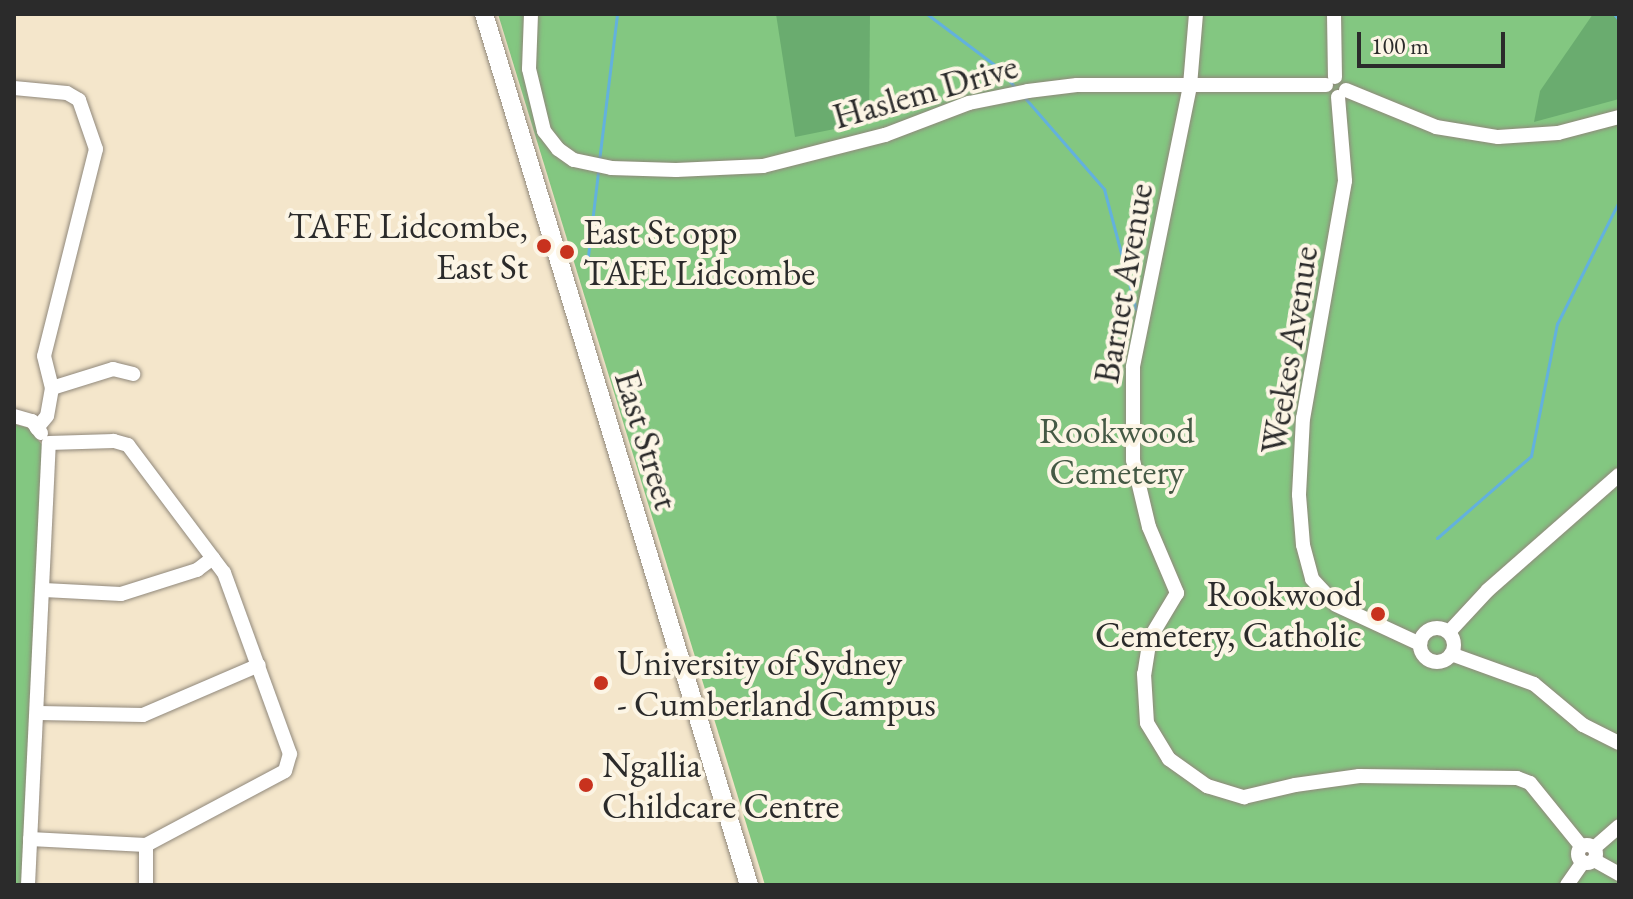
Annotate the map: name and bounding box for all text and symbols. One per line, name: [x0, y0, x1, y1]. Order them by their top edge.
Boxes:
scale bar: [1361, 16, 1509, 66]
text: 100 m: [1371, 30, 1429, 61]
street label: Haslem Drive: [828, 44, 1022, 138]
street label: Barnet Avenue: [1084, 180, 1162, 386]
place label: TAFE Lidcombe, East St: [287, 203, 528, 288]
place label: East St opp TAFE Lidcombe: [583, 209, 815, 294]
marker: TAFE Lidcombe, East St: [535, 237, 553, 255]
marker: East St opp TAFE Lidcombe: [558, 243, 576, 261]
street label: Weekes Avenue: [1251, 243, 1327, 457]
street label: East Street: [605, 365, 689, 515]
park label: Rookwood Cemetery: [1039, 408, 1195, 493]
place label: Rookwood Cemetery, Catholic: [1095, 571, 1362, 656]
marker: Rookwood Cemetery, Catholic: [1369, 605, 1387, 623]
place label: University of Sydney - Cumberland Campus: [617, 640, 936, 725]
marker: University of Sydney - Cumberland Campus: [592, 674, 610, 692]
place label: Ngallia Childcare Centre: [602, 742, 839, 827]
marker: Ngallia Childcare Centre: [577, 776, 595, 794]

